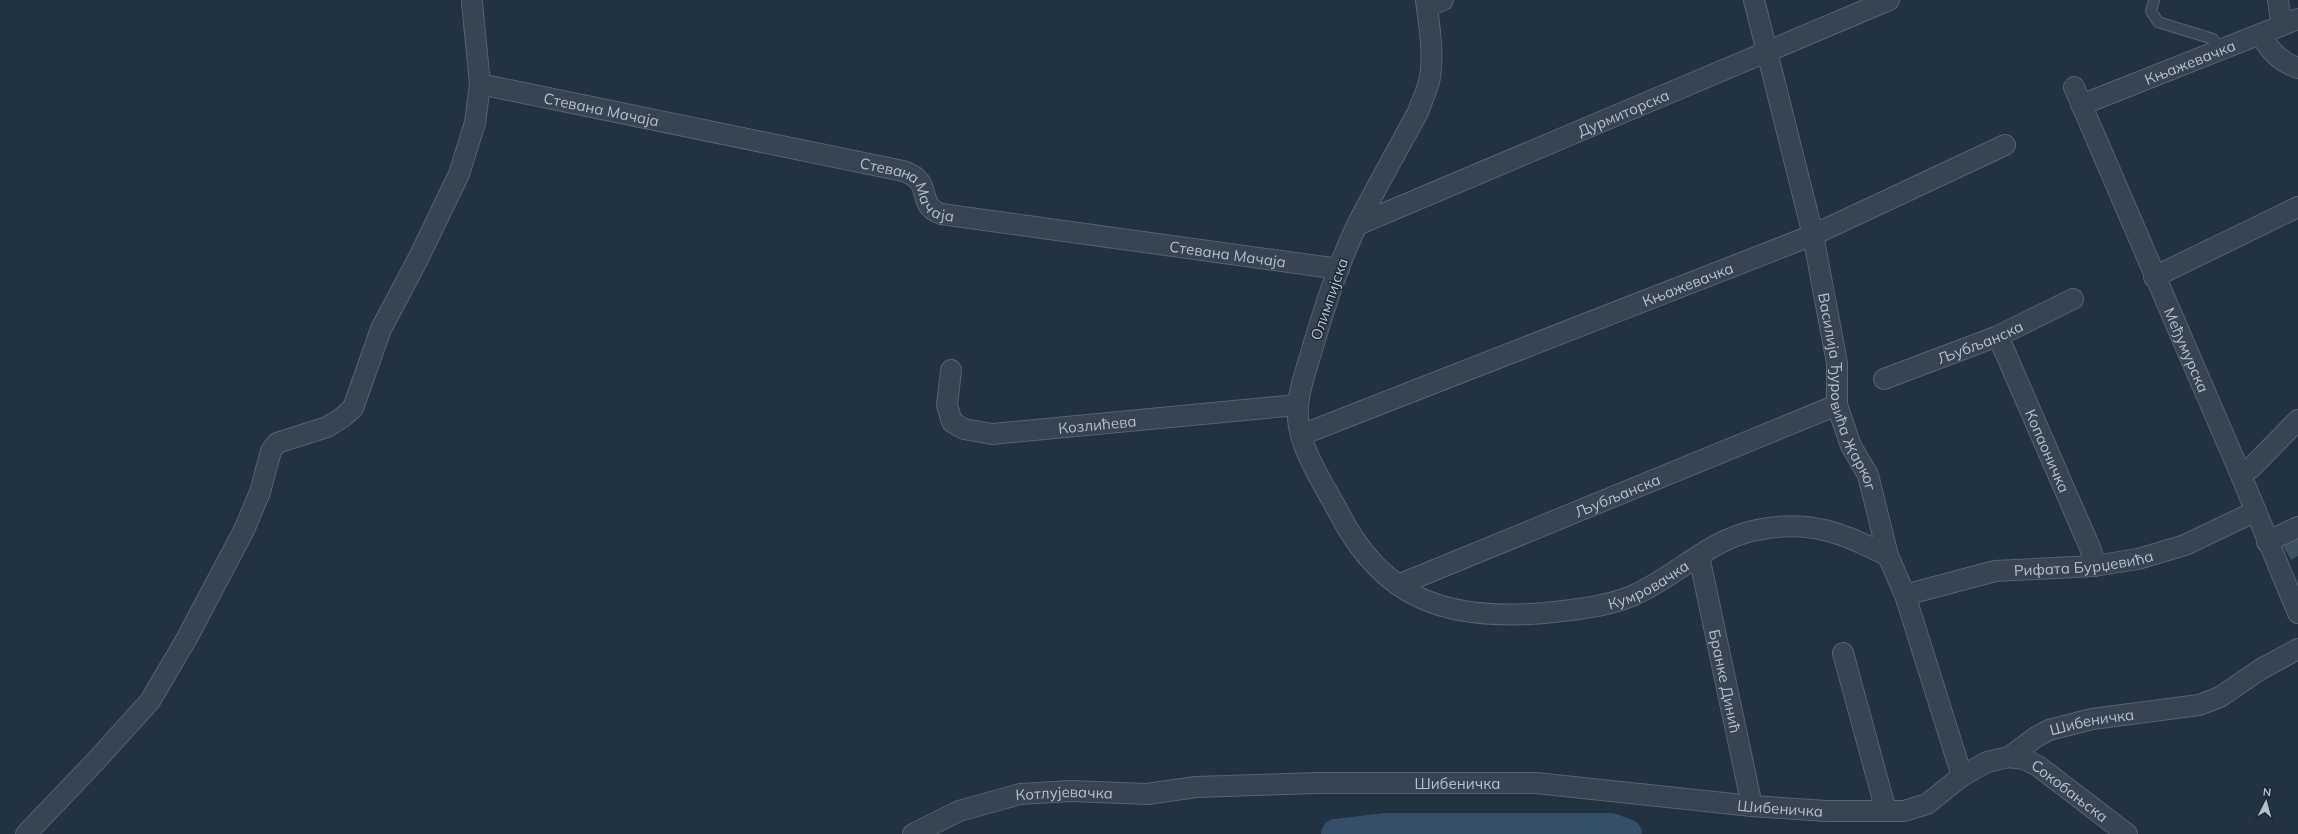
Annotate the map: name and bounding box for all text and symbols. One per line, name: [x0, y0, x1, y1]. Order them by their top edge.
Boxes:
street label: Књажевачка: [2142, 35, 2238, 88]
street label: Дурмиторска: [1575, 85, 1672, 140]
street label: Стевана Мачаја: [542, 88, 661, 130]
street label: Стевана Мачаја: [858, 153, 955, 225]
street label: Стевана Мачаја: [1168, 236, 1287, 271]
street label: Олимпијска: [1306, 255, 1352, 343]
street label: Књажевачка: [1639, 258, 1736, 310]
street label: Василија Ђуровића Жарког: [1815, 291, 1881, 492]
street label: Међумурска: [2160, 304, 2214, 395]
street label: Љубљанска: [1935, 316, 2026, 368]
street label: Копаоничка: [2021, 406, 2074, 495]
street label: Козлићева: [1057, 411, 1137, 437]
street label: Љубљанска: [1572, 469, 1663, 521]
street label: Рифата Бурџевића: [2013, 546, 2155, 580]
street label: Кумровачка: [1606, 556, 1692, 613]
street label: Бранке Динић: [1705, 628, 1746, 735]
street label: Шибеничка: [2047, 704, 2135, 739]
street label: Сокобањска: [2029, 755, 2112, 826]
street label: Шибеничка: [1415, 774, 1500, 793]
street label: Котлујевачка: [1015, 781, 1113, 804]
north arrow: [2246, 782, 2286, 822]
text: N: [2262, 785, 2272, 799]
street label: Шибеничка: [1736, 795, 1824, 820]

